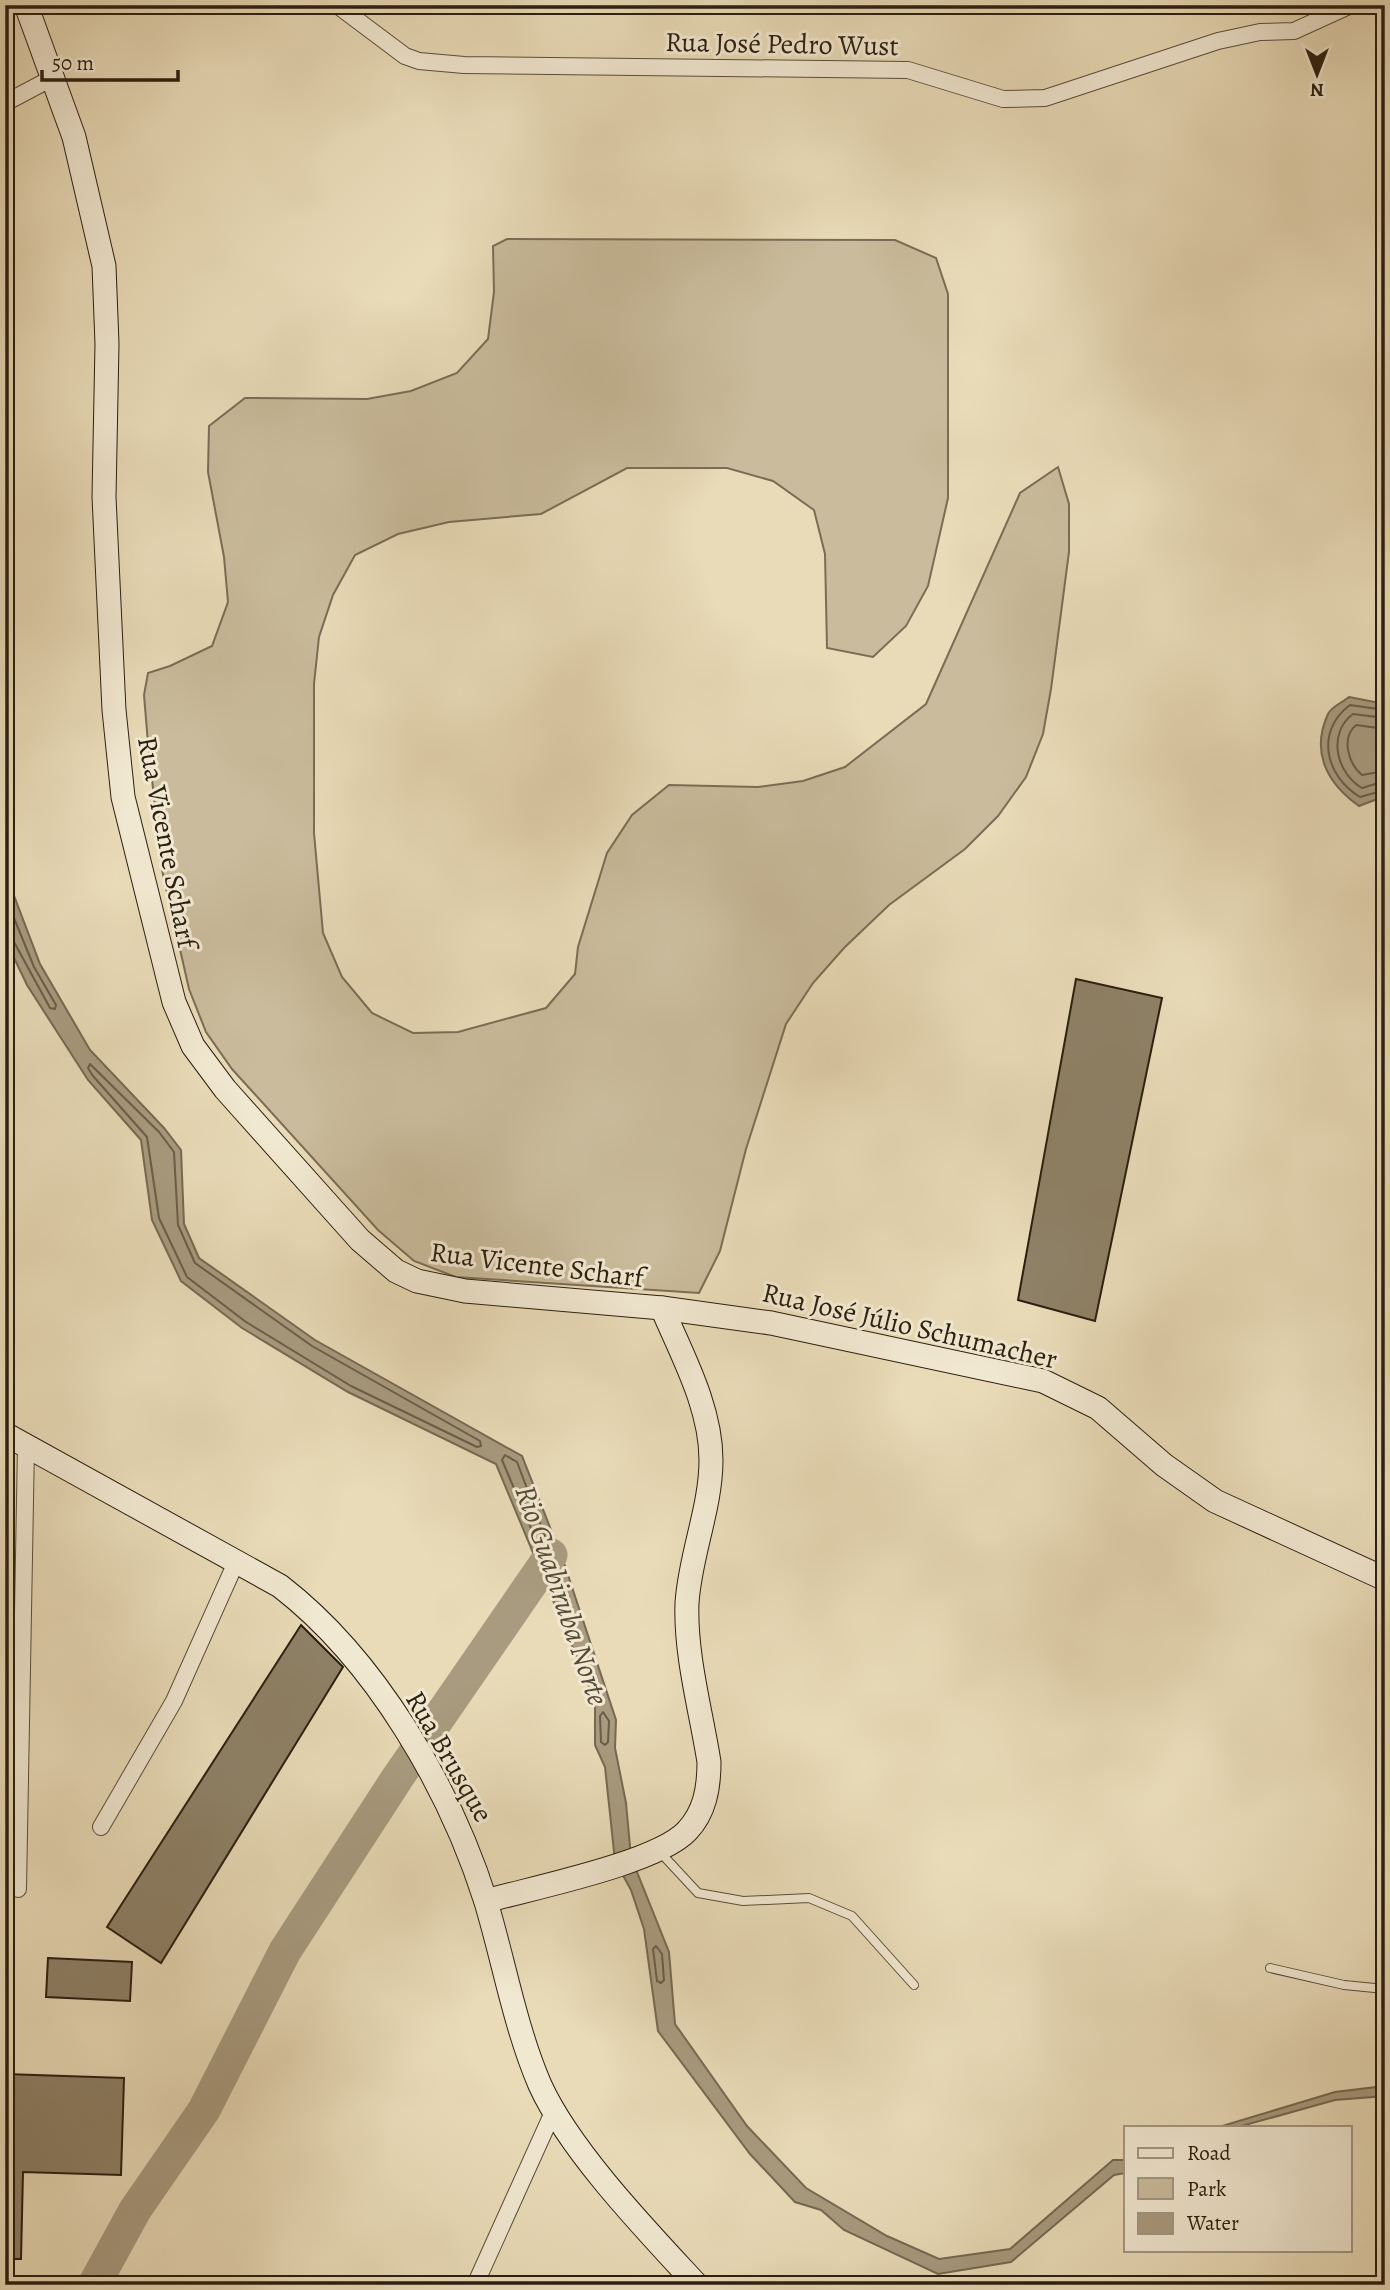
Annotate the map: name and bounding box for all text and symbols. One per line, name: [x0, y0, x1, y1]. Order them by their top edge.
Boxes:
street label: Rua José Pedro Wust: [665, 23, 899, 65]
scale bar: [42, 38, 178, 82]
north arrow: [1282, 38, 1352, 108]
text: 50 m: [52, 49, 94, 77]
text: N: [1310, 77, 1324, 103]
street label: Rua Vicente Scharf: [128, 733, 207, 955]
street label: Rua Vicente Scharf: [428, 1233, 649, 1297]
street label: Rua José Júlio Schumacher: [759, 1274, 1061, 1378]
water label: Rio Guabiruba Norte: [506, 1480, 618, 1711]
street label: Rua Brusque: [396, 1684, 502, 1829]
legend: [1124, 2126, 1352, 2252]
text: Road: [1187, 2139, 1231, 2167]
text: Park: [1187, 2175, 1227, 2203]
text: Water: [1186, 2209, 1239, 2237]

